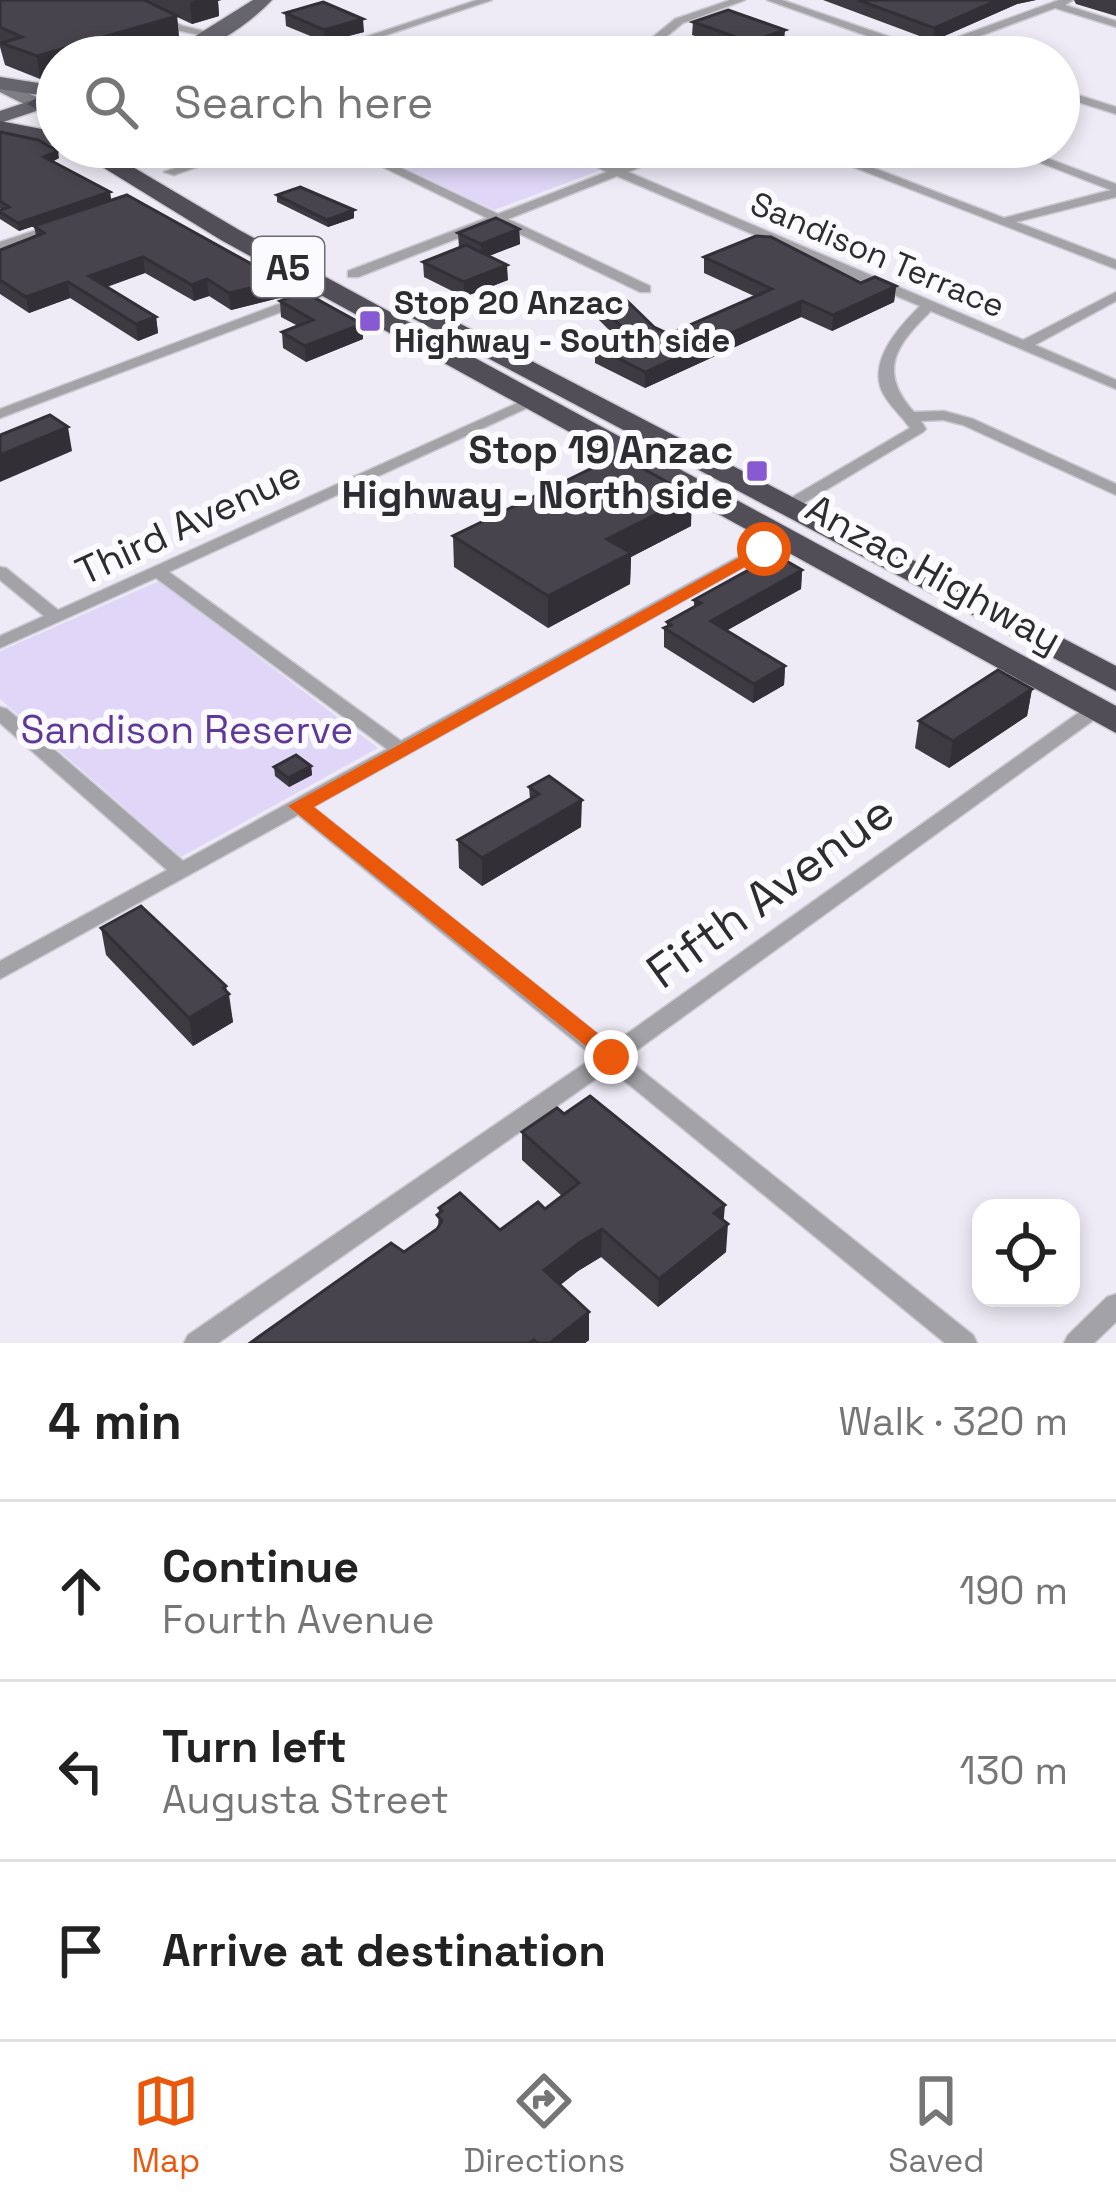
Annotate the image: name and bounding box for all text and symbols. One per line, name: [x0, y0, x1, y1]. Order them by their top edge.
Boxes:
search box: [36, 36, 1080, 168]
icon: search: [78, 69, 144, 135]
text: Search here: [174, 74, 433, 131]
street label: Sandison Terrace: [744, 182, 1011, 327]
road number: A5: [252, 237, 324, 297]
place label: Stop 20 Anzac Highway - South side: [394, 282, 730, 362]
marker: Stop 20 Anzac Highway - South side: [357, 308, 383, 334]
place label: Stop 19 Anzac Highway - North side: [342, 425, 733, 519]
street label: Third Avenue: [68, 449, 309, 596]
marker: Stop 19 Anzac Highway - North side: [744, 458, 770, 484]
street label: Anzac Highway: [797, 483, 1070, 664]
route start: [737, 522, 791, 576]
park label: Sandison Reserve: [21, 705, 353, 754]
street label: Fifth Avenue: [635, 781, 906, 1002]
route end: [584, 1030, 638, 1084]
map controls: [972, 1199, 1080, 1307]
button: locate: [972, 1199, 1080, 1307]
text: 4 min: [48, 1389, 182, 1454]
text: Walk · 320 m: [838, 1397, 1068, 1446]
text: Continue: [162, 1538, 359, 1595]
icon: ahead: [48, 1558, 114, 1624]
text: 190 m: [959, 1566, 1068, 1615]
text: Fourth Avenue: [162, 1595, 435, 1644]
text: Turn left: [162, 1718, 347, 1775]
icon: left: [48, 1738, 114, 1804]
text: 130 m: [960, 1746, 1068, 1795]
text: Augusta Street: [162, 1775, 449, 1824]
icon: arrive: [48, 1918, 114, 1984]
text: Arrive at destination: [162, 1922, 606, 1979]
tab: Map: [132, 2068, 200, 2182]
tab: Directions: [463, 2068, 625, 2182]
tab: Saved: [888, 2068, 984, 2182]

